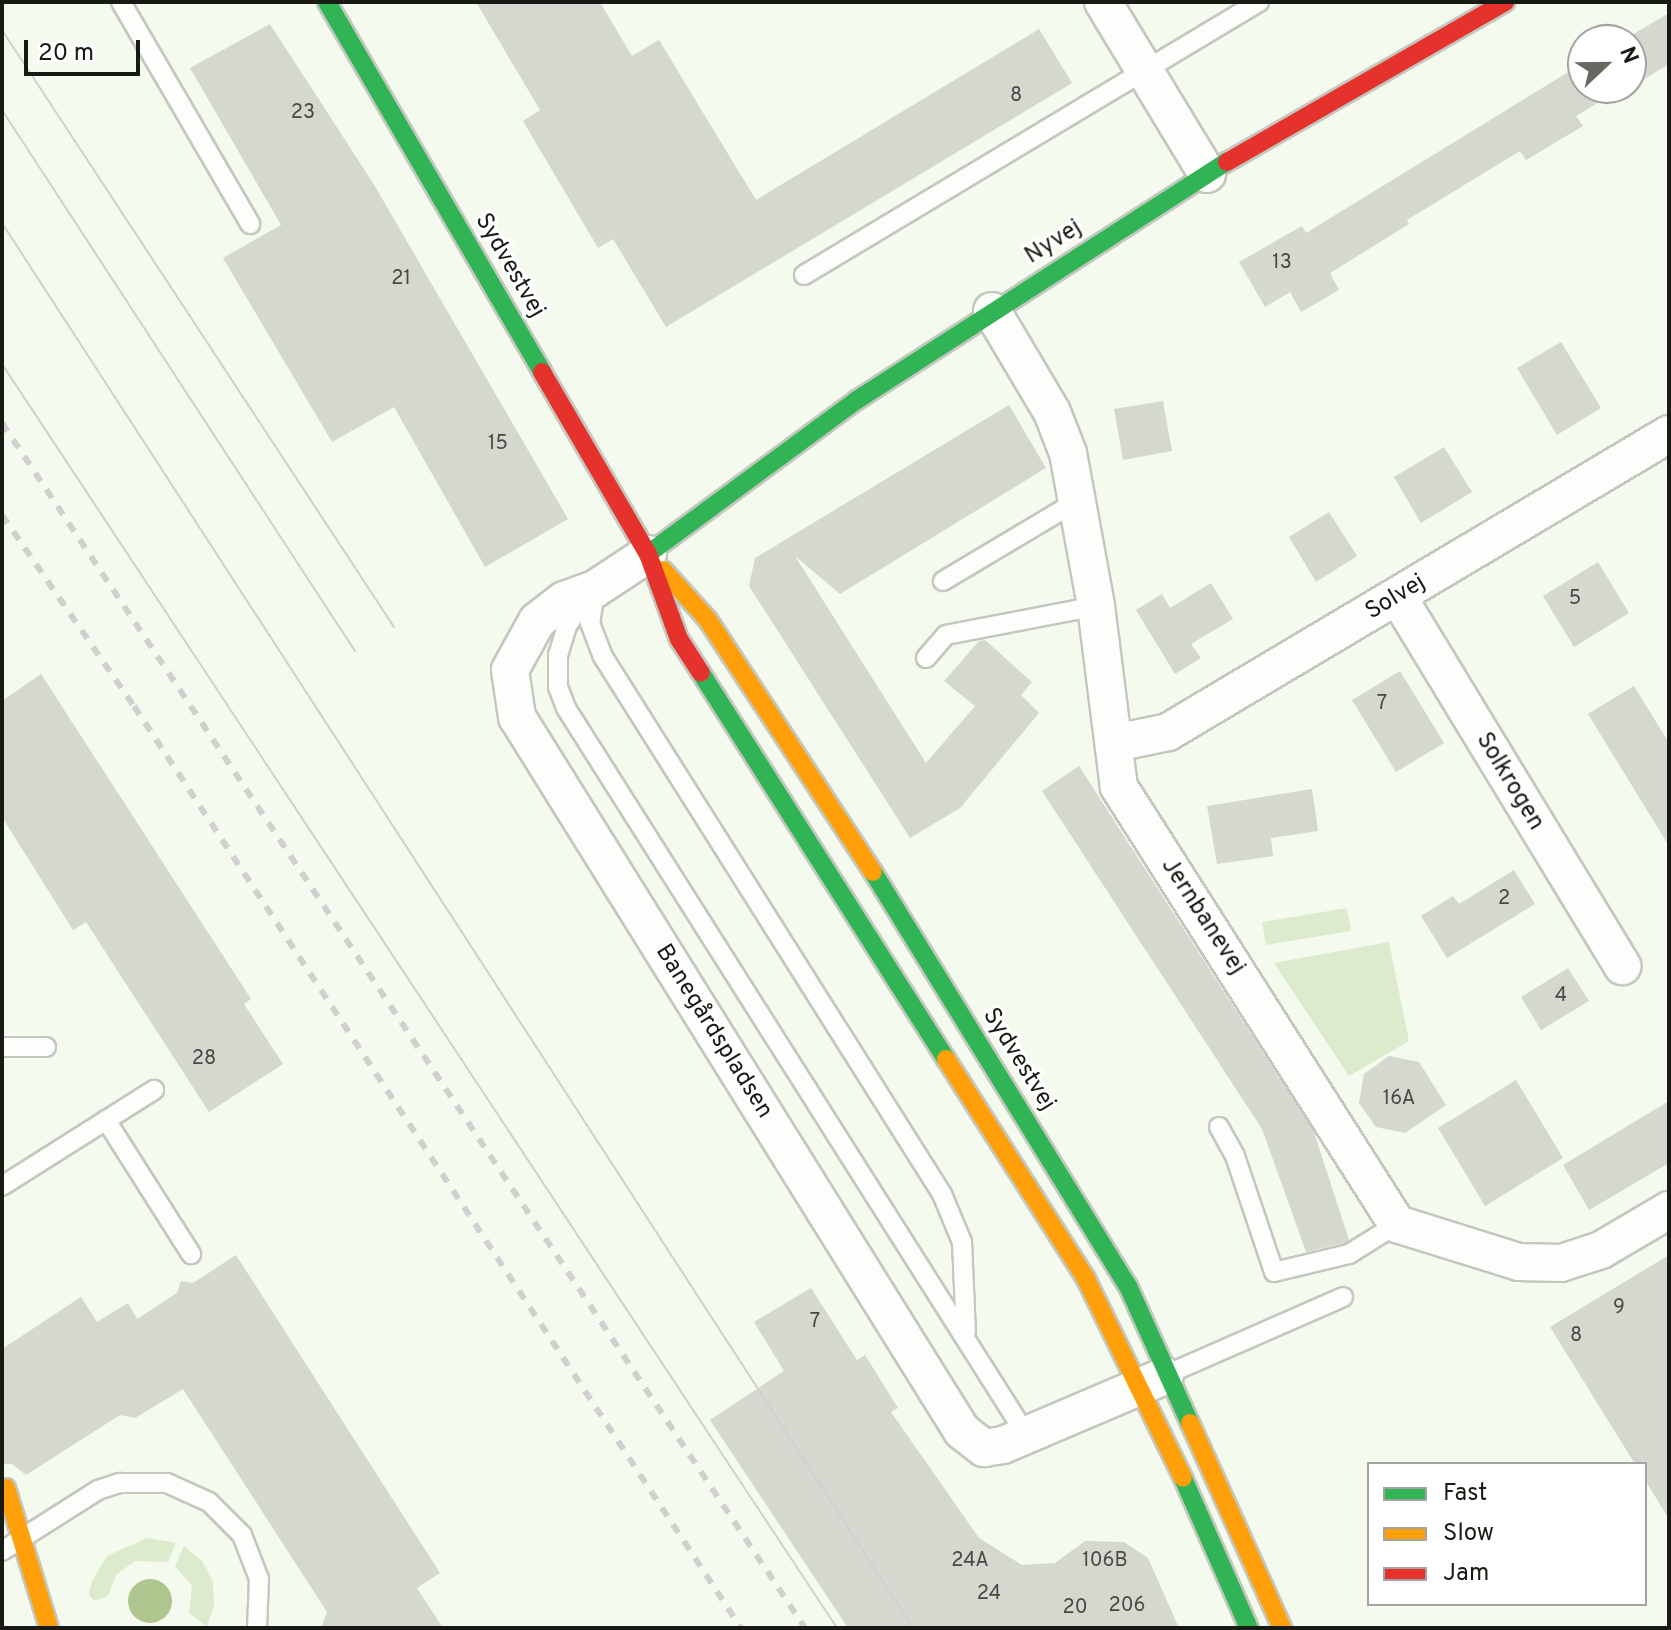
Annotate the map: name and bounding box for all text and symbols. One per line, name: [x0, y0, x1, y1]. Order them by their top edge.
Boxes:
scale bar: [28, 24, 144, 74]
north arrow: [1567, 24, 1647, 104]
text: 20 m: [38, 39, 94, 69]
text: N: [1612, 43, 1643, 68]
house number: 8: [1010, 84, 1022, 108]
house number: 23: [291, 101, 315, 125]
street label: Sydvestvej: [468, 209, 550, 323]
street label: Nyvej: [1020, 214, 1088, 272]
house number: 13: [1272, 251, 1292, 275]
house number: 21: [391, 267, 411, 291]
house number: 15: [488, 432, 508, 456]
street label: Solvej: [1361, 569, 1431, 627]
house number: 5: [1569, 587, 1581, 611]
house number: 7: [1377, 692, 1387, 716]
street label: Solkrogen: [1469, 728, 1549, 836]
street label: Jernbanevej: [1154, 853, 1250, 981]
house number: 2: [1498, 887, 1510, 911]
street label: Banegårdspladsen: [648, 940, 778, 1124]
house number: 4: [1555, 984, 1567, 1008]
street label: Sydvestvej: [975, 1003, 1061, 1117]
house number: 28: [192, 1047, 216, 1071]
house number: 16A: [1383, 1087, 1415, 1111]
house number: 9: [1613, 1296, 1625, 1320]
house number: 7: [810, 1310, 820, 1334]
house number: 8: [1570, 1324, 1582, 1348]
legend: [1367, 1462, 1647, 1606]
text: Fast: [1443, 1479, 1487, 1509]
text: Slow: [1443, 1519, 1494, 1549]
house number: 24A: [951, 1549, 989, 1573]
house number: 106B: [1082, 1549, 1128, 1573]
text: Jam: [1443, 1559, 1489, 1589]
house number: 24: [977, 1582, 1001, 1606]
house number: 206: [1108, 1594, 1146, 1618]
house number: 20: [1062, 1596, 1088, 1620]

